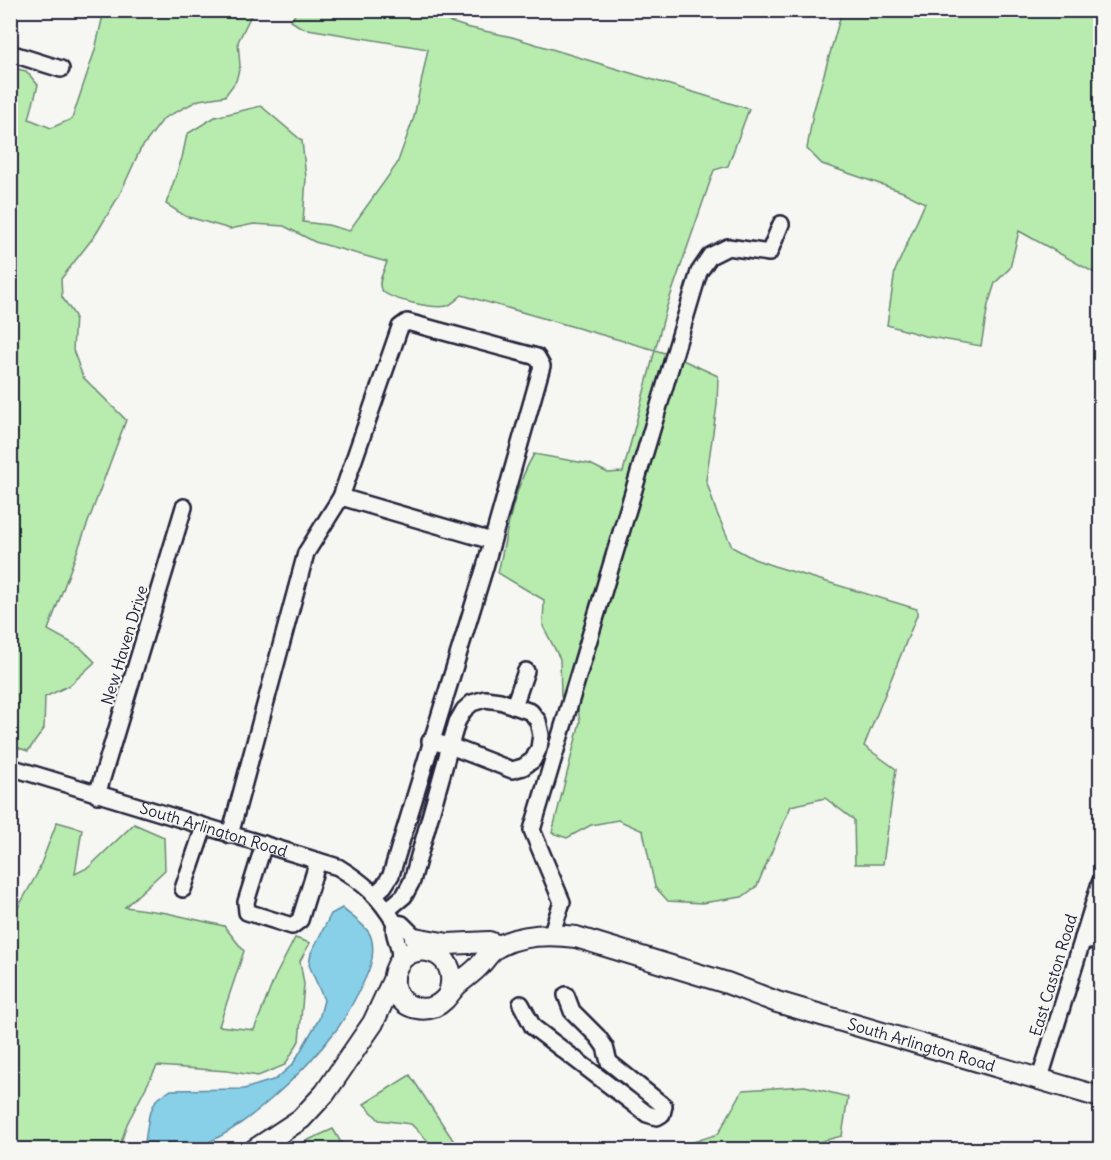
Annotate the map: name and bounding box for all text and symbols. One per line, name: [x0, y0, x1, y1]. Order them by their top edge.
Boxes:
street label: New Haven Drive: [96, 583, 152, 707]
street label: South Arlington Road: [138, 797, 290, 861]
street label: East Caston Road: [1025, 912, 1081, 1038]
street label: South Arlington Road: [845, 1013, 998, 1076]

